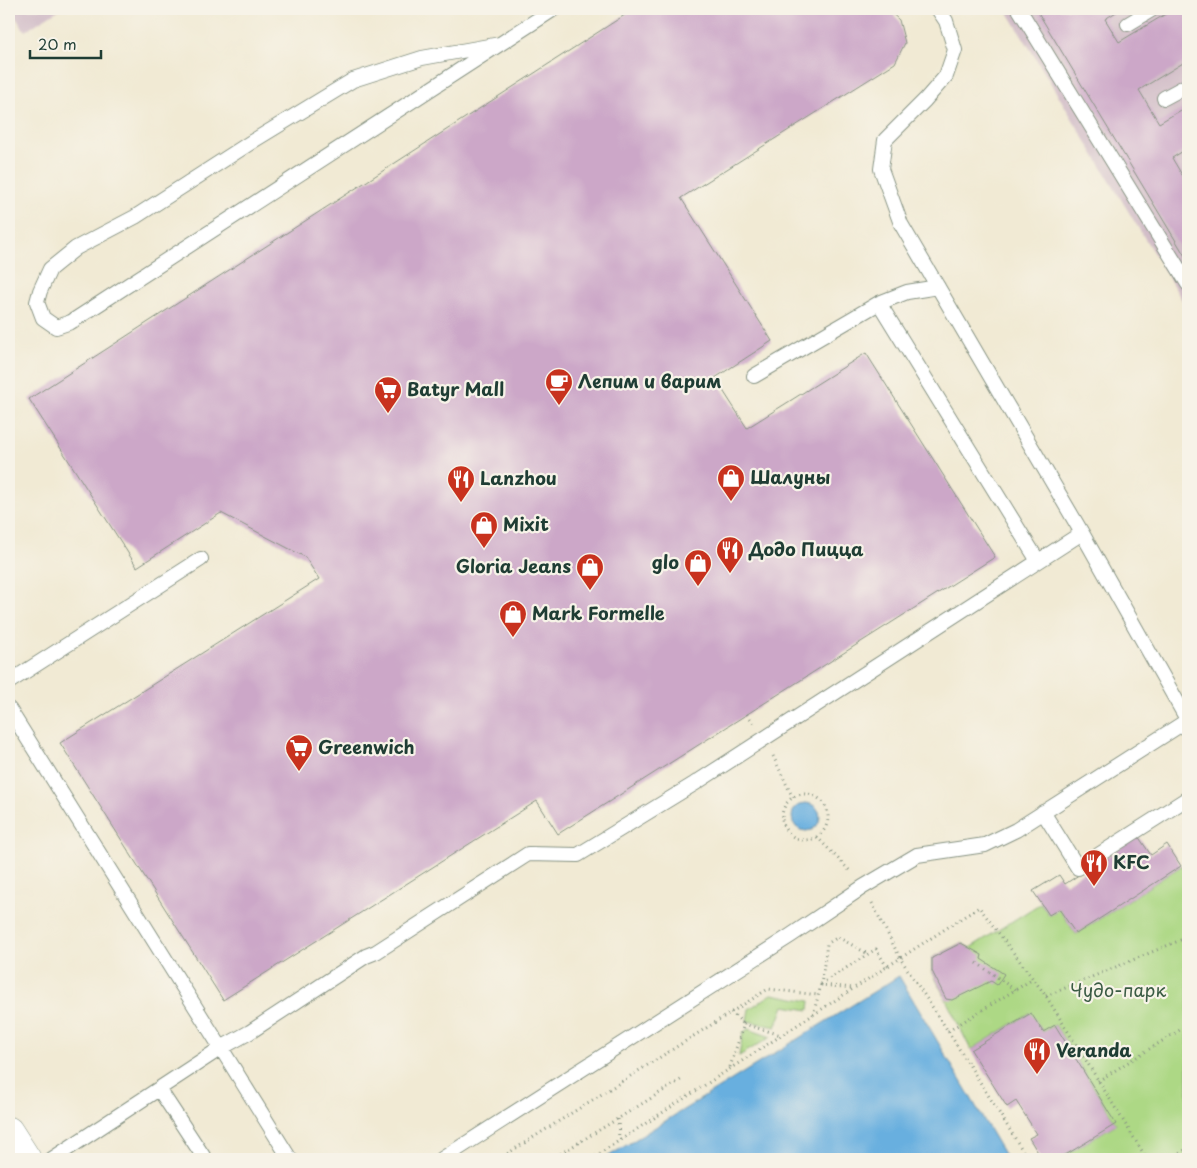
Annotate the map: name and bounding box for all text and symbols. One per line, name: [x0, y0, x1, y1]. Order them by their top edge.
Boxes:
scale bar: [30, 28, 101, 60]
text: 20 m: [38, 32, 77, 55]
cafe icon: Лепим и варим: [544, 367, 574, 406]
place label: Лепим и варим: [578, 367, 722, 394]
supermarket icon: Batyr Mall: [373, 375, 403, 414]
place label: Batyr Mall: [407, 375, 504, 402]
shop icon: Шалуны: [716, 463, 746, 502]
place label: Шалуны: [750, 463, 830, 490]
restaurant icon: Lanzhou: [446, 464, 476, 503]
place label: Lanzhou: [480, 464, 557, 491]
shop icon: Mixit: [469, 510, 499, 549]
place label: Mixit: [503, 510, 549, 537]
restaurant icon: Додо Пицца: [715, 535, 745, 574]
place label: Додо Пицца: [748, 535, 864, 562]
place label: glo: [652, 548, 679, 575]
shop icon: glo: [683, 548, 713, 587]
place label: Gloria Jeans: [456, 552, 571, 579]
shop icon: Gloria Jeans: [575, 552, 605, 591]
shop icon: Mark Formelle: [498, 599, 528, 638]
place label: Mark Formelle: [532, 599, 665, 626]
supermarket icon: Greenwich: [284, 733, 314, 772]
place label: Greenwich: [318, 733, 415, 760]
restaurant icon: KFC: [1079, 848, 1109, 887]
place label: KFC: [1113, 848, 1150, 875]
park label: Чудо-парк: [1070, 976, 1166, 1003]
restaurant icon: Veranda: [1022, 1036, 1052, 1075]
place label: Veranda: [1056, 1036, 1132, 1063]

